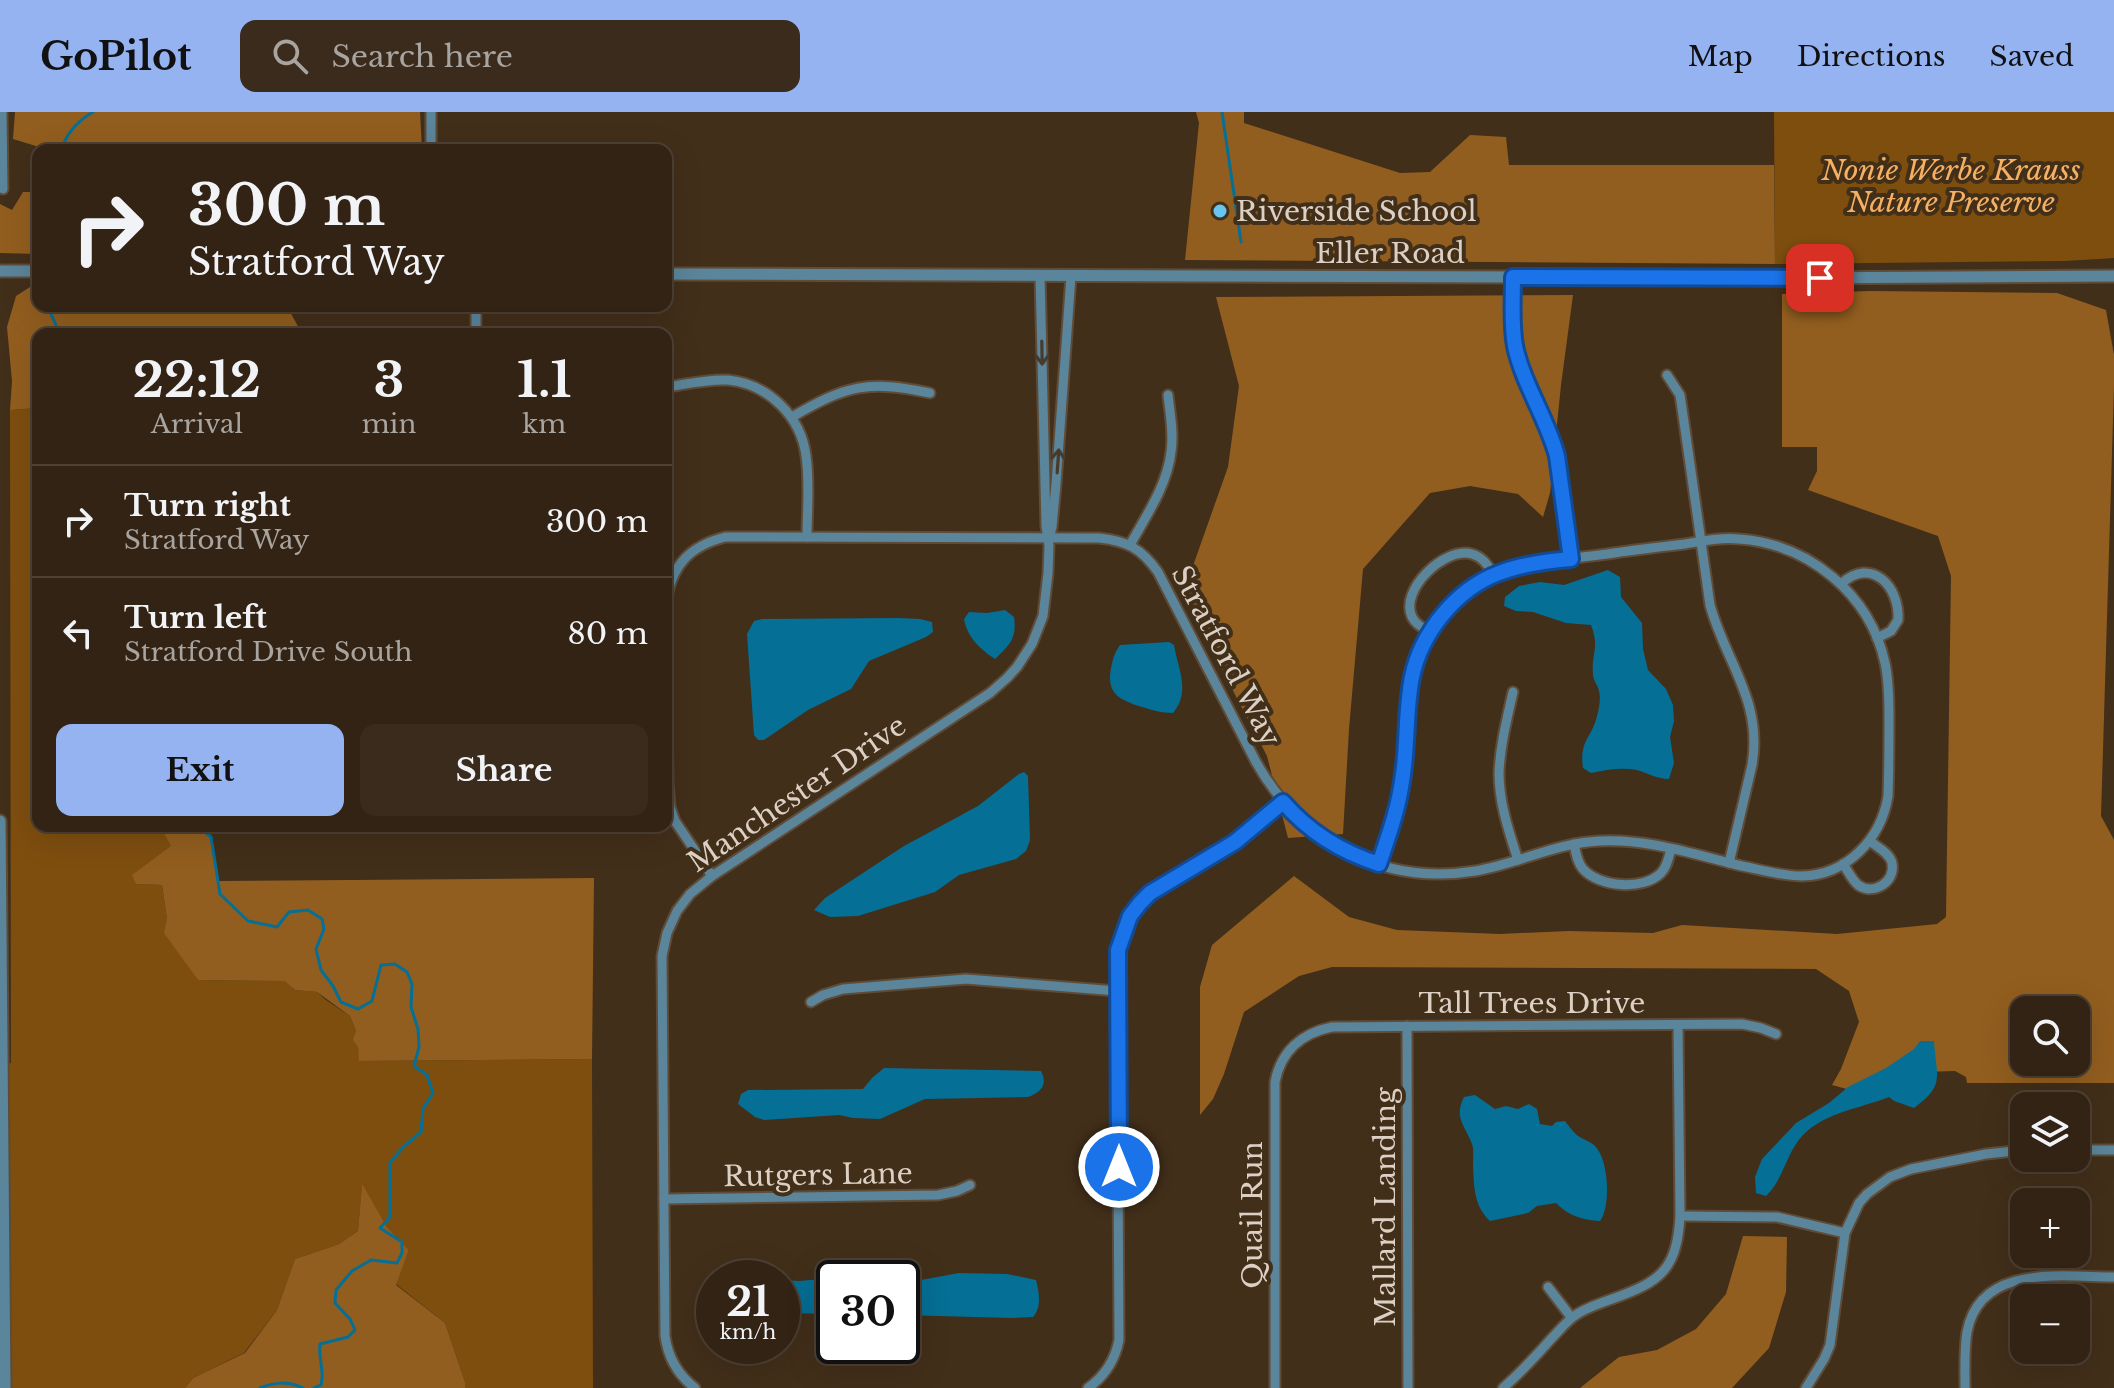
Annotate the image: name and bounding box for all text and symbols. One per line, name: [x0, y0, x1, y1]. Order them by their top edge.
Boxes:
search box: [240, 20, 800, 92]
text: GoPilot: [40, 33, 192, 80]
icon: search: [268, 34, 312, 78]
text: Search here: [332, 38, 513, 75]
text: Map: [1688, 39, 1753, 74]
text: Directions: [1797, 39, 1946, 74]
text: Saved: [1990, 39, 2074, 74]
park label: Nonie Werbe Krauss Nature Preserve: [1820, 153, 2081, 220]
text: 300 m: [188, 171, 385, 240]
icon: right: [56, 176, 160, 280]
place label: Riverside School: [1236, 194, 1477, 229]
marker: Riverside School: [1211, 202, 1229, 220]
street label: Eller Road: [1315, 236, 1465, 271]
text: Stratford Way: [188, 240, 445, 285]
pin: [1786, 244, 1854, 312]
icon: arrive: [1798, 256, 1842, 300]
one-way arrow: [1034, 339, 1050, 366]
text: 22:12: [133, 350, 261, 410]
text: 3: [374, 350, 404, 410]
text: 1.1: [517, 350, 571, 410]
text: Arrival: [151, 408, 243, 440]
text: min: [362, 408, 416, 440]
text: km: [522, 408, 566, 440]
one-way arrow: [1051, 448, 1066, 475]
text: Turn right: [124, 487, 291, 524]
icon: right: [56, 499, 100, 543]
text: 300 m: [546, 503, 648, 540]
text: Stratford Way: [124, 524, 309, 556]
street label: Stratford Way: [1164, 560, 1288, 752]
text: Turn left: [124, 599, 267, 636]
icon: left: [56, 611, 100, 655]
text: 80 m: [568, 615, 648, 652]
text: Stratford Drive South: [124, 636, 412, 668]
street label: Manchester Drive: [681, 708, 913, 880]
button: Exit: [56, 724, 344, 816]
button: Share: [360, 724, 648, 816]
street label: Tall Trees Drive: [1419, 986, 1645, 1021]
map controls: [2010, 996, 2090, 1364]
button: search: [2010, 996, 2090, 1076]
street label: Mallard Landing: [1368, 1086, 1403, 1327]
button: layers: [2010, 1092, 2090, 1172]
position arrow: [1077, 1125, 1161, 1209]
street label: Quail Run: [1235, 1141, 1270, 1289]
street label: Rutgers Lane: [723, 1156, 913, 1194]
button: +: [2010, 1188, 2090, 1268]
speed limit sign: 30: [816, 1260, 920, 1364]
text: 21: [726, 1277, 770, 1327]
button: −: [2010, 1284, 2090, 1364]
text: km/h: [720, 1320, 776, 1344]

